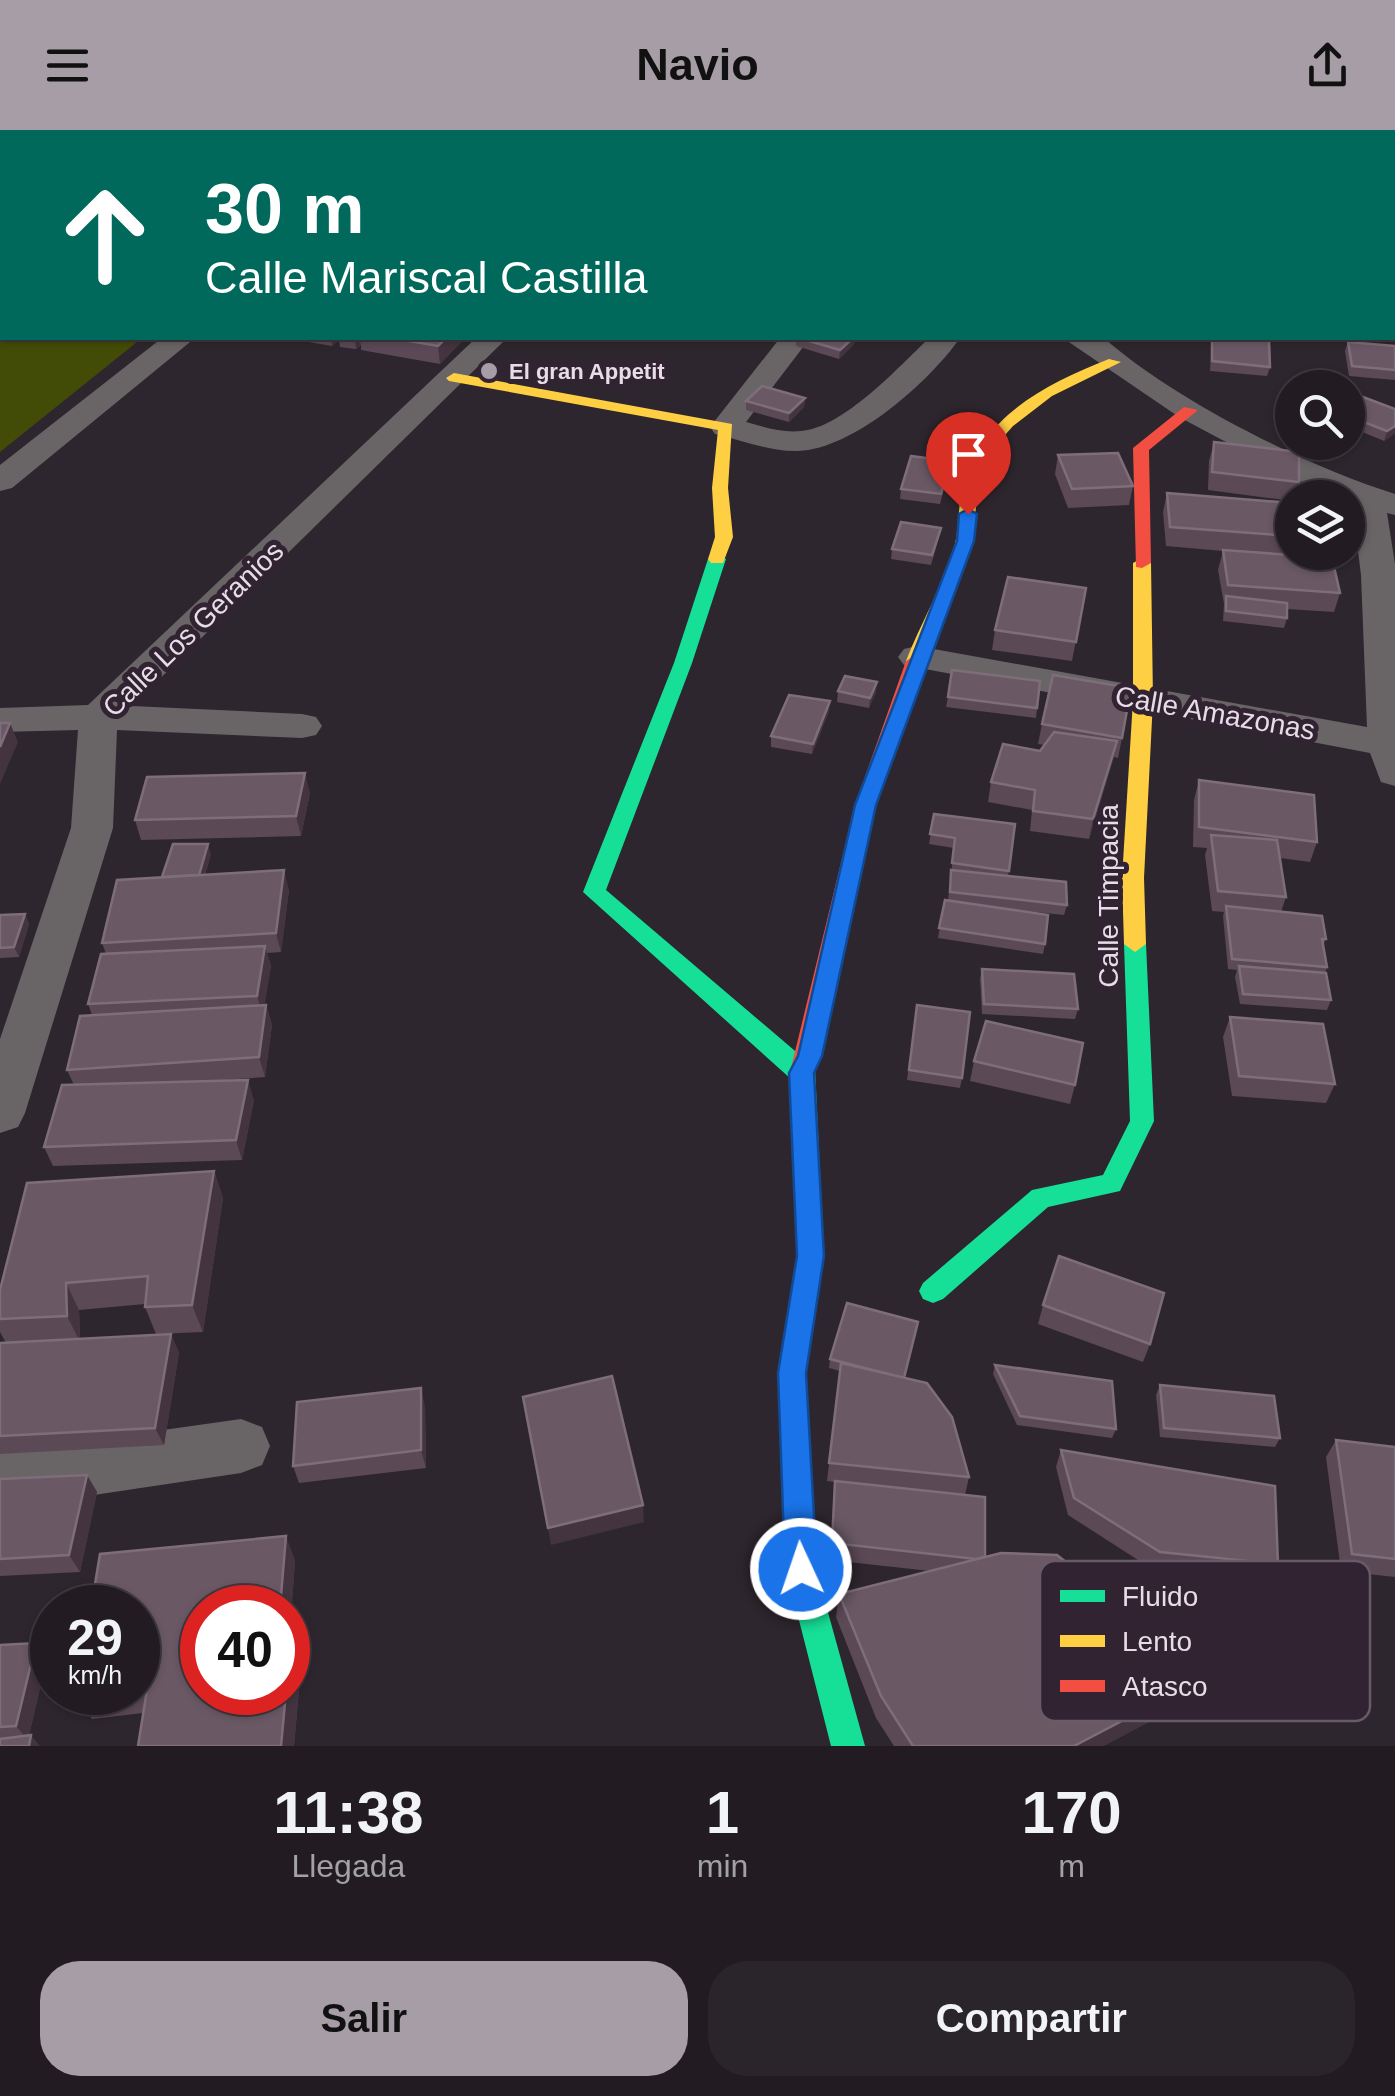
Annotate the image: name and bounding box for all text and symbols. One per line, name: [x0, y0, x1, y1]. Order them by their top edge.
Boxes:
icon: menu: [40, 38, 95, 93]
icon: share: [1300, 38, 1355, 93]
text: Navio: [636, 39, 759, 90]
icon: ahead: [40, 170, 170, 300]
text: 30 m: [205, 170, 365, 248]
text: Calle Mariscal Castilla: [205, 252, 648, 303]
place label: El gran Appetit: [509, 359, 665, 384]
marker: El gran Appetit: [478, 360, 500, 382]
map controls: [1275, 370, 1365, 570]
button: search: [1275, 370, 1365, 460]
pin: [926, 412, 1011, 515]
icon: arrive: [941, 427, 996, 482]
button: layers: [1275, 480, 1365, 570]
street label: Calle Los Geranios: [97, 535, 289, 723]
street label: Calle Amazonas: [1113, 680, 1317, 746]
street label: Calle Timpacia: [1093, 804, 1124, 988]
position arrow: [749, 1517, 853, 1621]
legend: [1040, 1561, 1370, 1721]
text: Fluido: [1122, 1581, 1198, 1612]
speed limit sign: 40: [180, 1585, 310, 1715]
text: 29: [67, 1610, 123, 1666]
text: Lento: [1122, 1626, 1192, 1657]
text: km/h: [68, 1661, 122, 1689]
text: Atasco: [1122, 1671, 1208, 1702]
text: 11:38: [273, 1779, 423, 1846]
text: 1: [706, 1779, 739, 1846]
text: 170: [1022, 1779, 1122, 1846]
text: Llegada: [291, 1848, 405, 1884]
text: min: [697, 1848, 748, 1884]
text: m: [1058, 1848, 1085, 1884]
button: Salir: [40, 1961, 688, 2076]
button: Compartir: [708, 1961, 1355, 2076]

